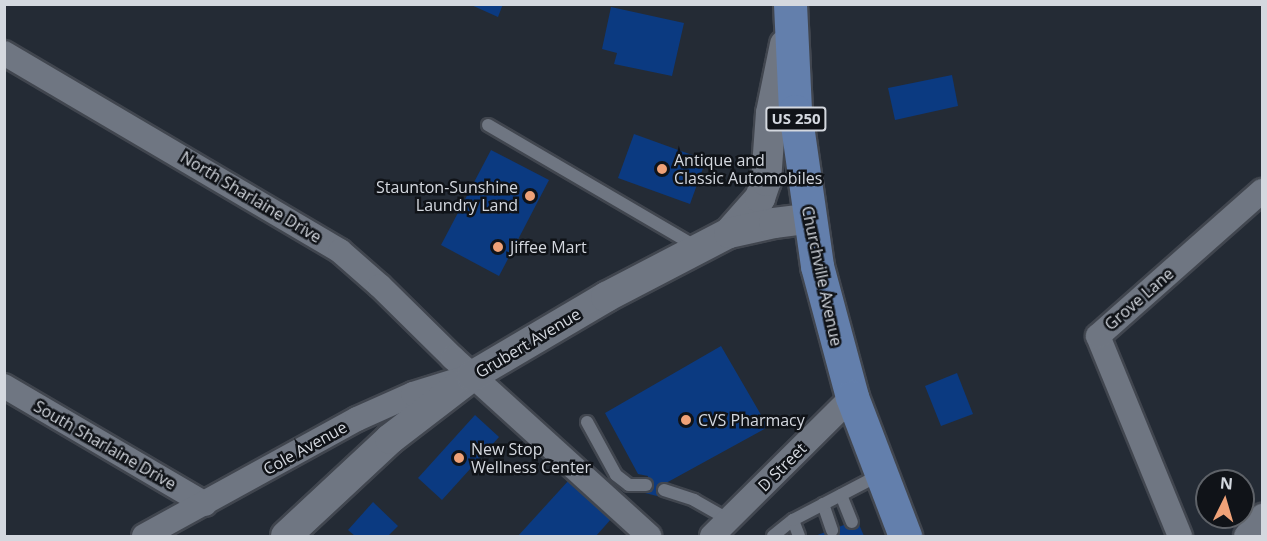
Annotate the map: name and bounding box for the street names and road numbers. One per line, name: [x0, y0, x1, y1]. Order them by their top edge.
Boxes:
road number: US 250: [764, 107, 828, 131]
street label: North Sharlaine Drive: [177, 147, 325, 247]
street label: Churchville Avenue: [798, 204, 846, 348]
street label: Grove Lane: [1101, 264, 1177, 334]
street label: Grubert Avenue: [472, 304, 584, 382]
street label: South Sharlaine Drive: [30, 396, 180, 494]
street label: Cole Avenue: [260, 417, 350, 479]
street label: D Street: [754, 439, 810, 495]

